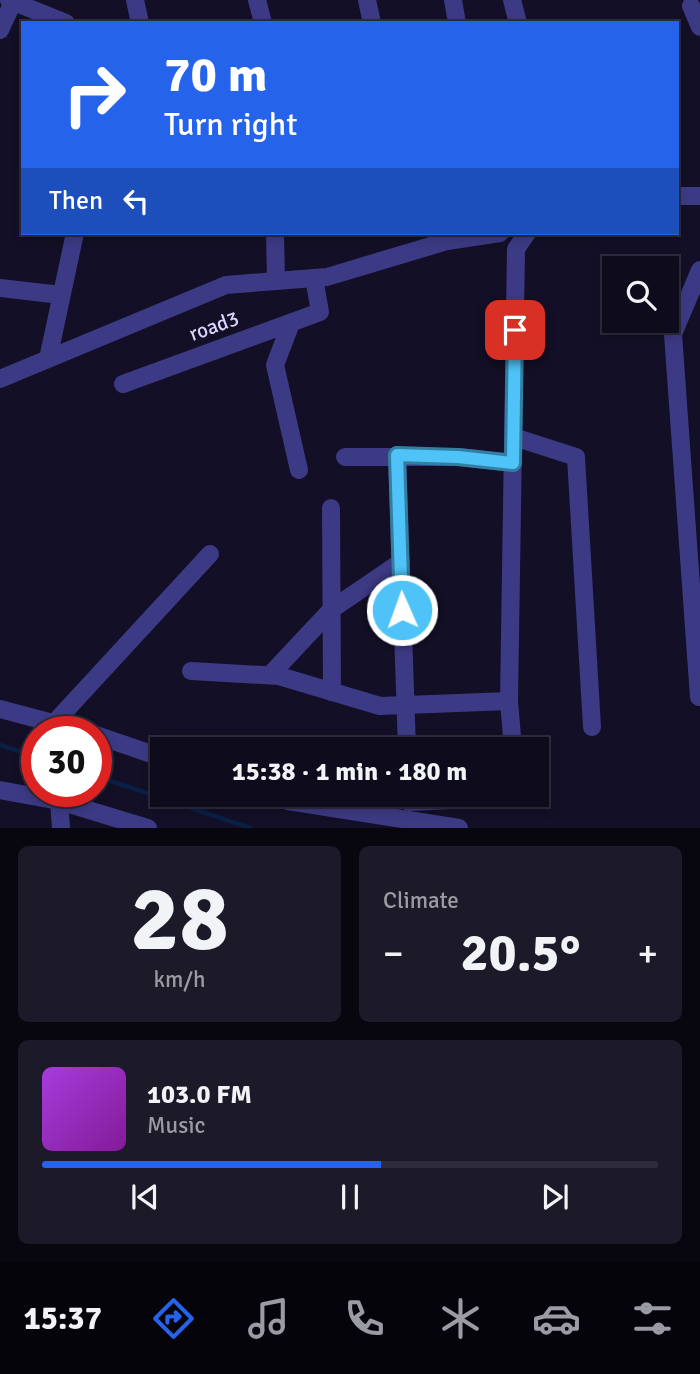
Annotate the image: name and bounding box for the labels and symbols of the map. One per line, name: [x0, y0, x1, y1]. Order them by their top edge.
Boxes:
pin: [485, 300, 545, 360]
street label: road3: [185, 305, 243, 347]
position arrow: [365, 573, 439, 647]
speed limit sign: 30: [21, 716, 112, 807]

